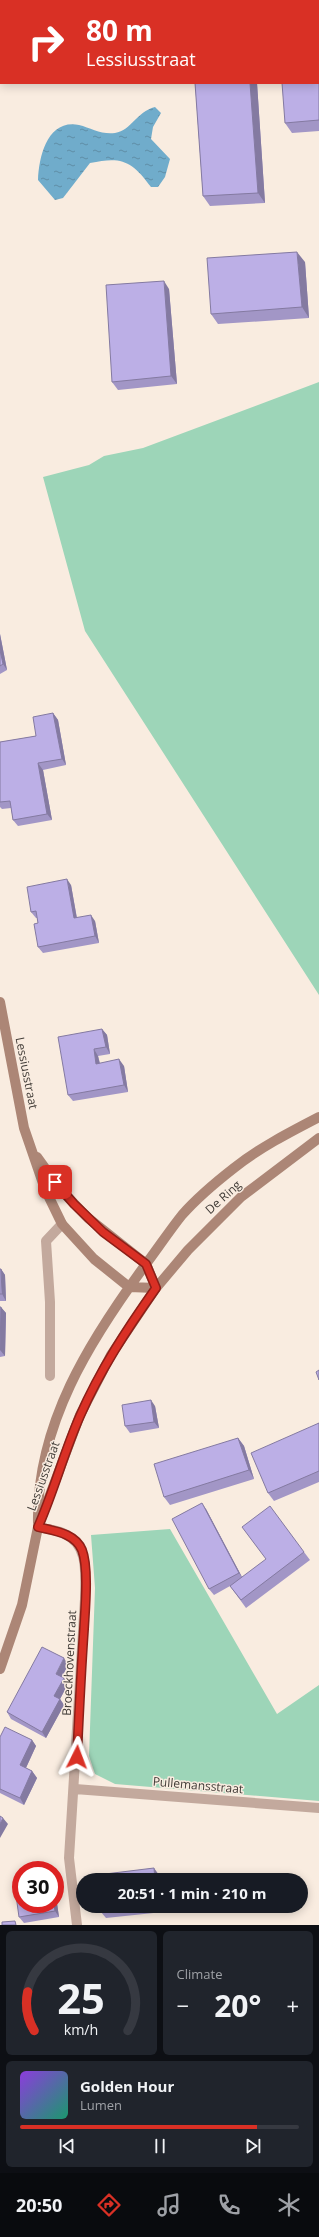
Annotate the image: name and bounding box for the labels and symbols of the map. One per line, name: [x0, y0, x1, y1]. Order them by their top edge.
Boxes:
street label: Lessiusstraat: [12, 1036, 42, 1110]
pin: [38, 1165, 72, 1199]
street label: De Ring: [201, 1176, 245, 1218]
street label: Lessiusstraat: [23, 1439, 63, 1513]
street label: Broeckhovenstraat: [58, 1610, 80, 1716]
position arrow: [56, 1736, 98, 1778]
street label: Pullemansstraat: [152, 1773, 244, 1797]
speed limit sign: 30: [12, 1861, 64, 1913]

